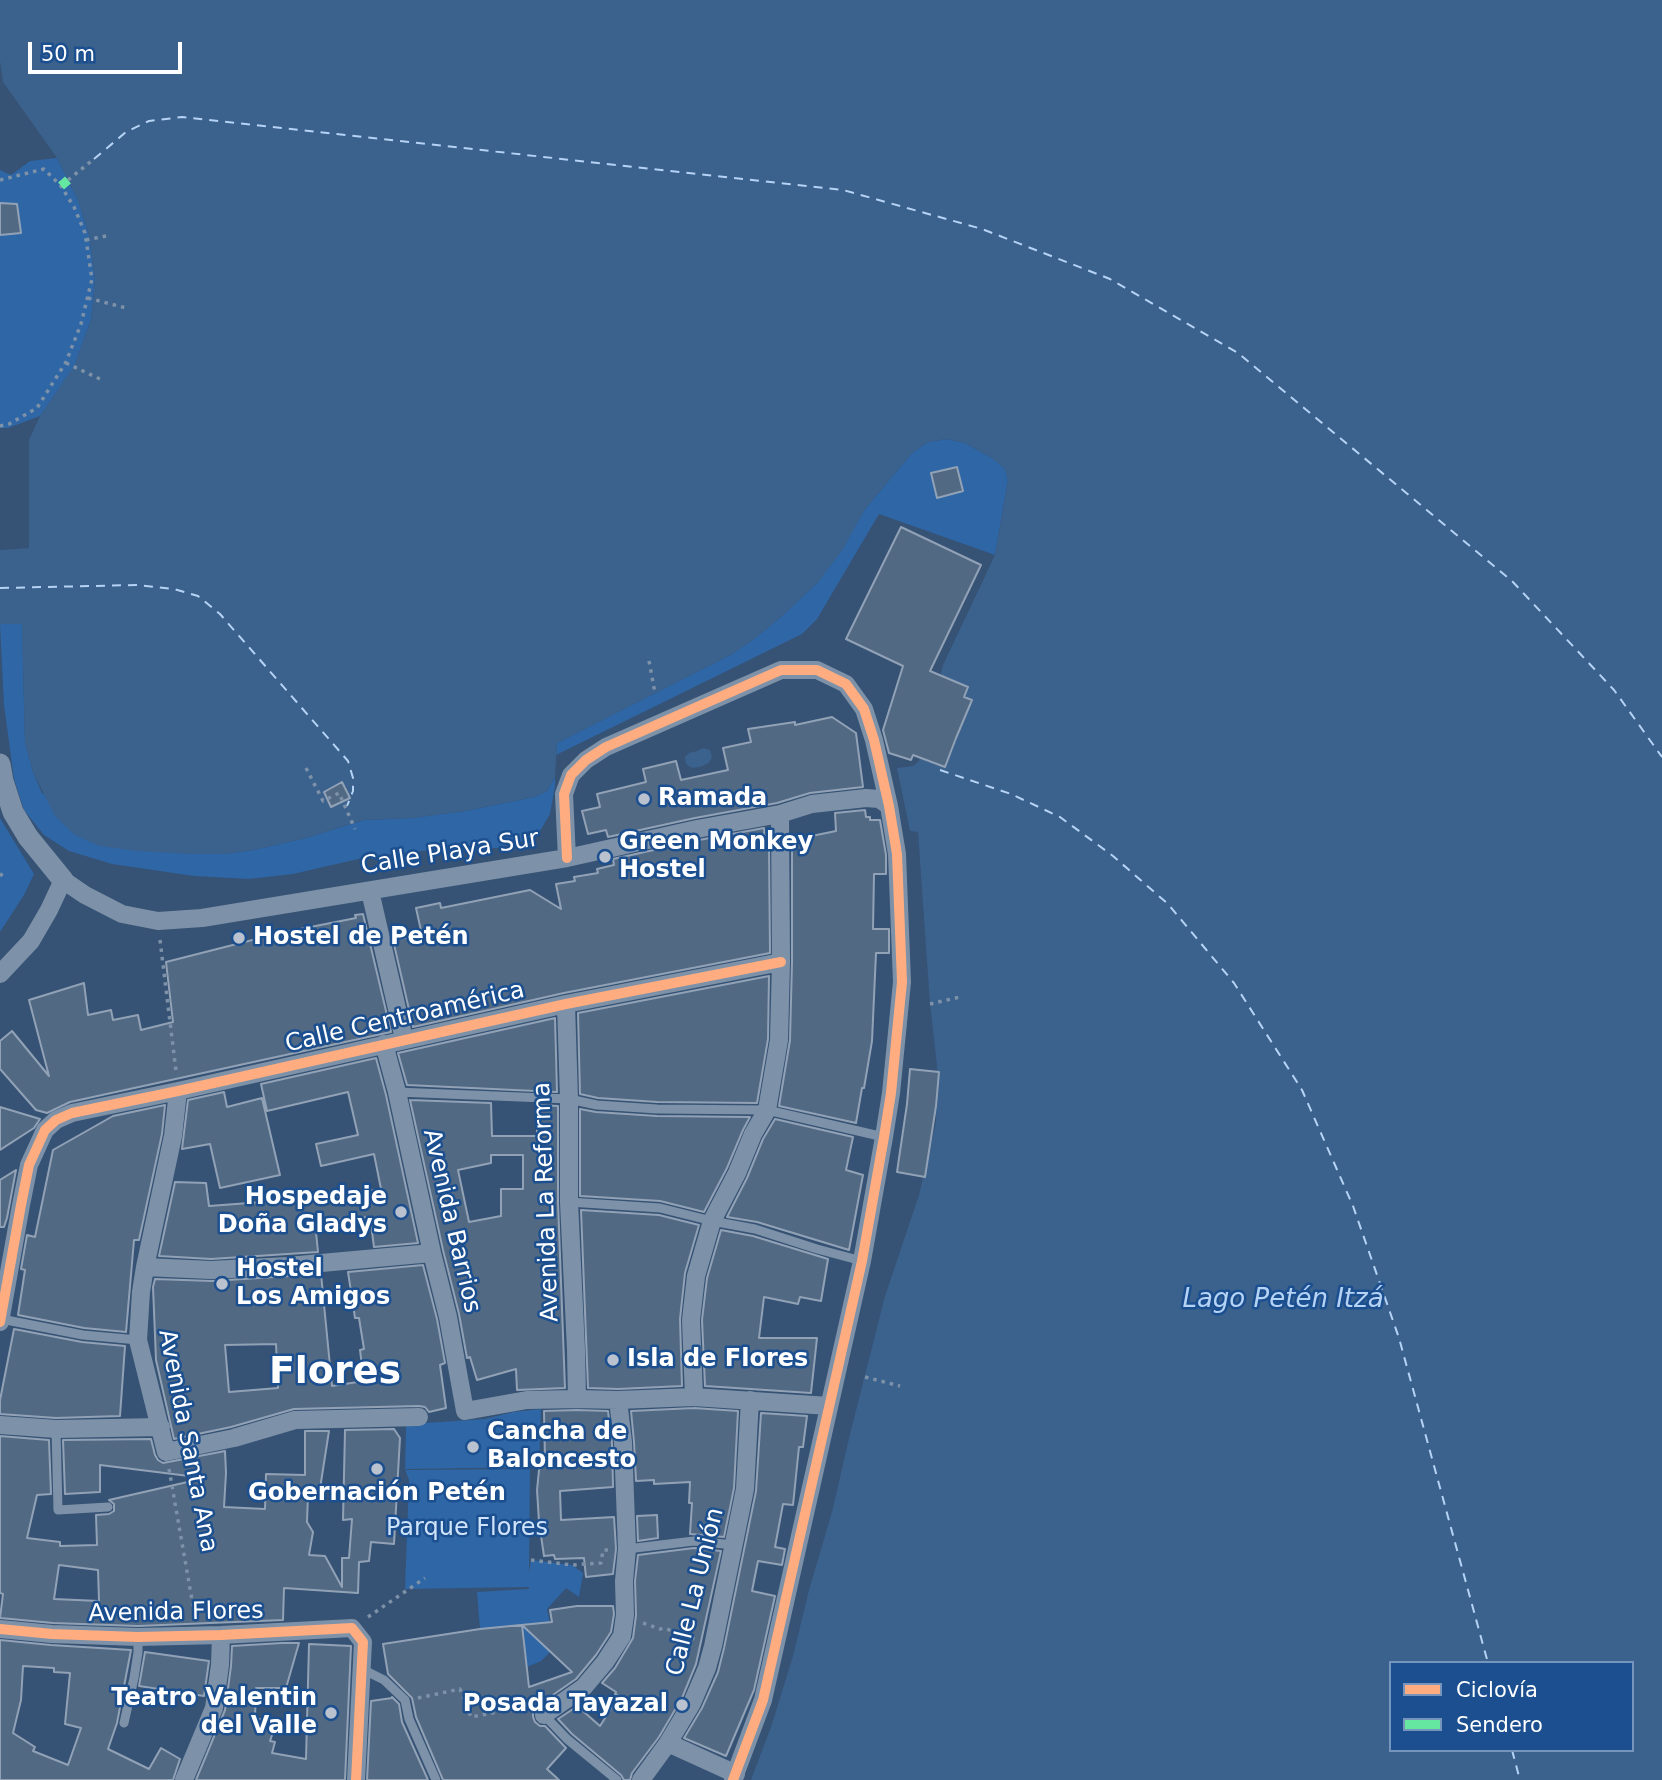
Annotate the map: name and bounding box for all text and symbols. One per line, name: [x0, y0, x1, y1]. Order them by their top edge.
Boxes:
scale bar: [32, 28, 186, 72]
text: 50 m: [41, 42, 95, 66]
place label: Ramada: [658, 785, 767, 813]
marker: Ramada: [636, 791, 652, 807]
street label: Calle Playa Sur: [359, 825, 541, 881]
place label: Green Monkey Hostel: [619, 829, 813, 885]
marker: Green Monkey Hostel: [597, 849, 613, 865]
place label: Hostel de Petén: [253, 924, 469, 952]
marker: Hostel de Petén: [231, 930, 247, 946]
street label: Calle Centroamérica: [283, 976, 527, 1060]
street label: Avenida La Reforma: [528, 1081, 566, 1323]
street label: Avenida Barrios: [416, 1126, 486, 1316]
place label: Hospedaje Doña Gladys: [218, 1184, 387, 1240]
marker: Hospedaje Doña Gladys: [393, 1204, 409, 1220]
place label: Hostel Los Amigos: [236, 1256, 390, 1312]
marker: Hostel Los Amigos: [214, 1276, 230, 1292]
water label: Lago Petén Itzá: [1182, 1284, 1384, 1316]
street label: Avenida Santa Ana: [151, 1327, 223, 1555]
place label: Isla de Flores: [627, 1346, 808, 1374]
district label: Flores: [269, 1350, 401, 1396]
marker: Isla de Flores: [605, 1352, 621, 1368]
place label: Cancha de Baloncesto: [487, 1419, 636, 1475]
marker: Cancha de Baloncesto: [465, 1439, 481, 1455]
marker: Gobernación Petén: [369, 1461, 385, 1477]
place label: Gobernación Petén: [248, 1480, 506, 1508]
street label: Calle La Unión: [661, 1505, 731, 1679]
park label: Parque Flores: [386, 1515, 548, 1543]
street label: Avenida Flores: [88, 1597, 264, 1629]
legend: [1389, 1661, 1634, 1752]
text: Ciclovía: [1456, 1678, 1538, 1702]
place label: Teatro Valentin del Valle: [111, 1685, 317, 1741]
place label: Posada Tayazal: [463, 1691, 668, 1719]
marker: Posada Tayazal: [674, 1697, 690, 1713]
marker: Teatro Valentin del Valle: [323, 1705, 339, 1721]
text: Sendero: [1456, 1713, 1543, 1737]

